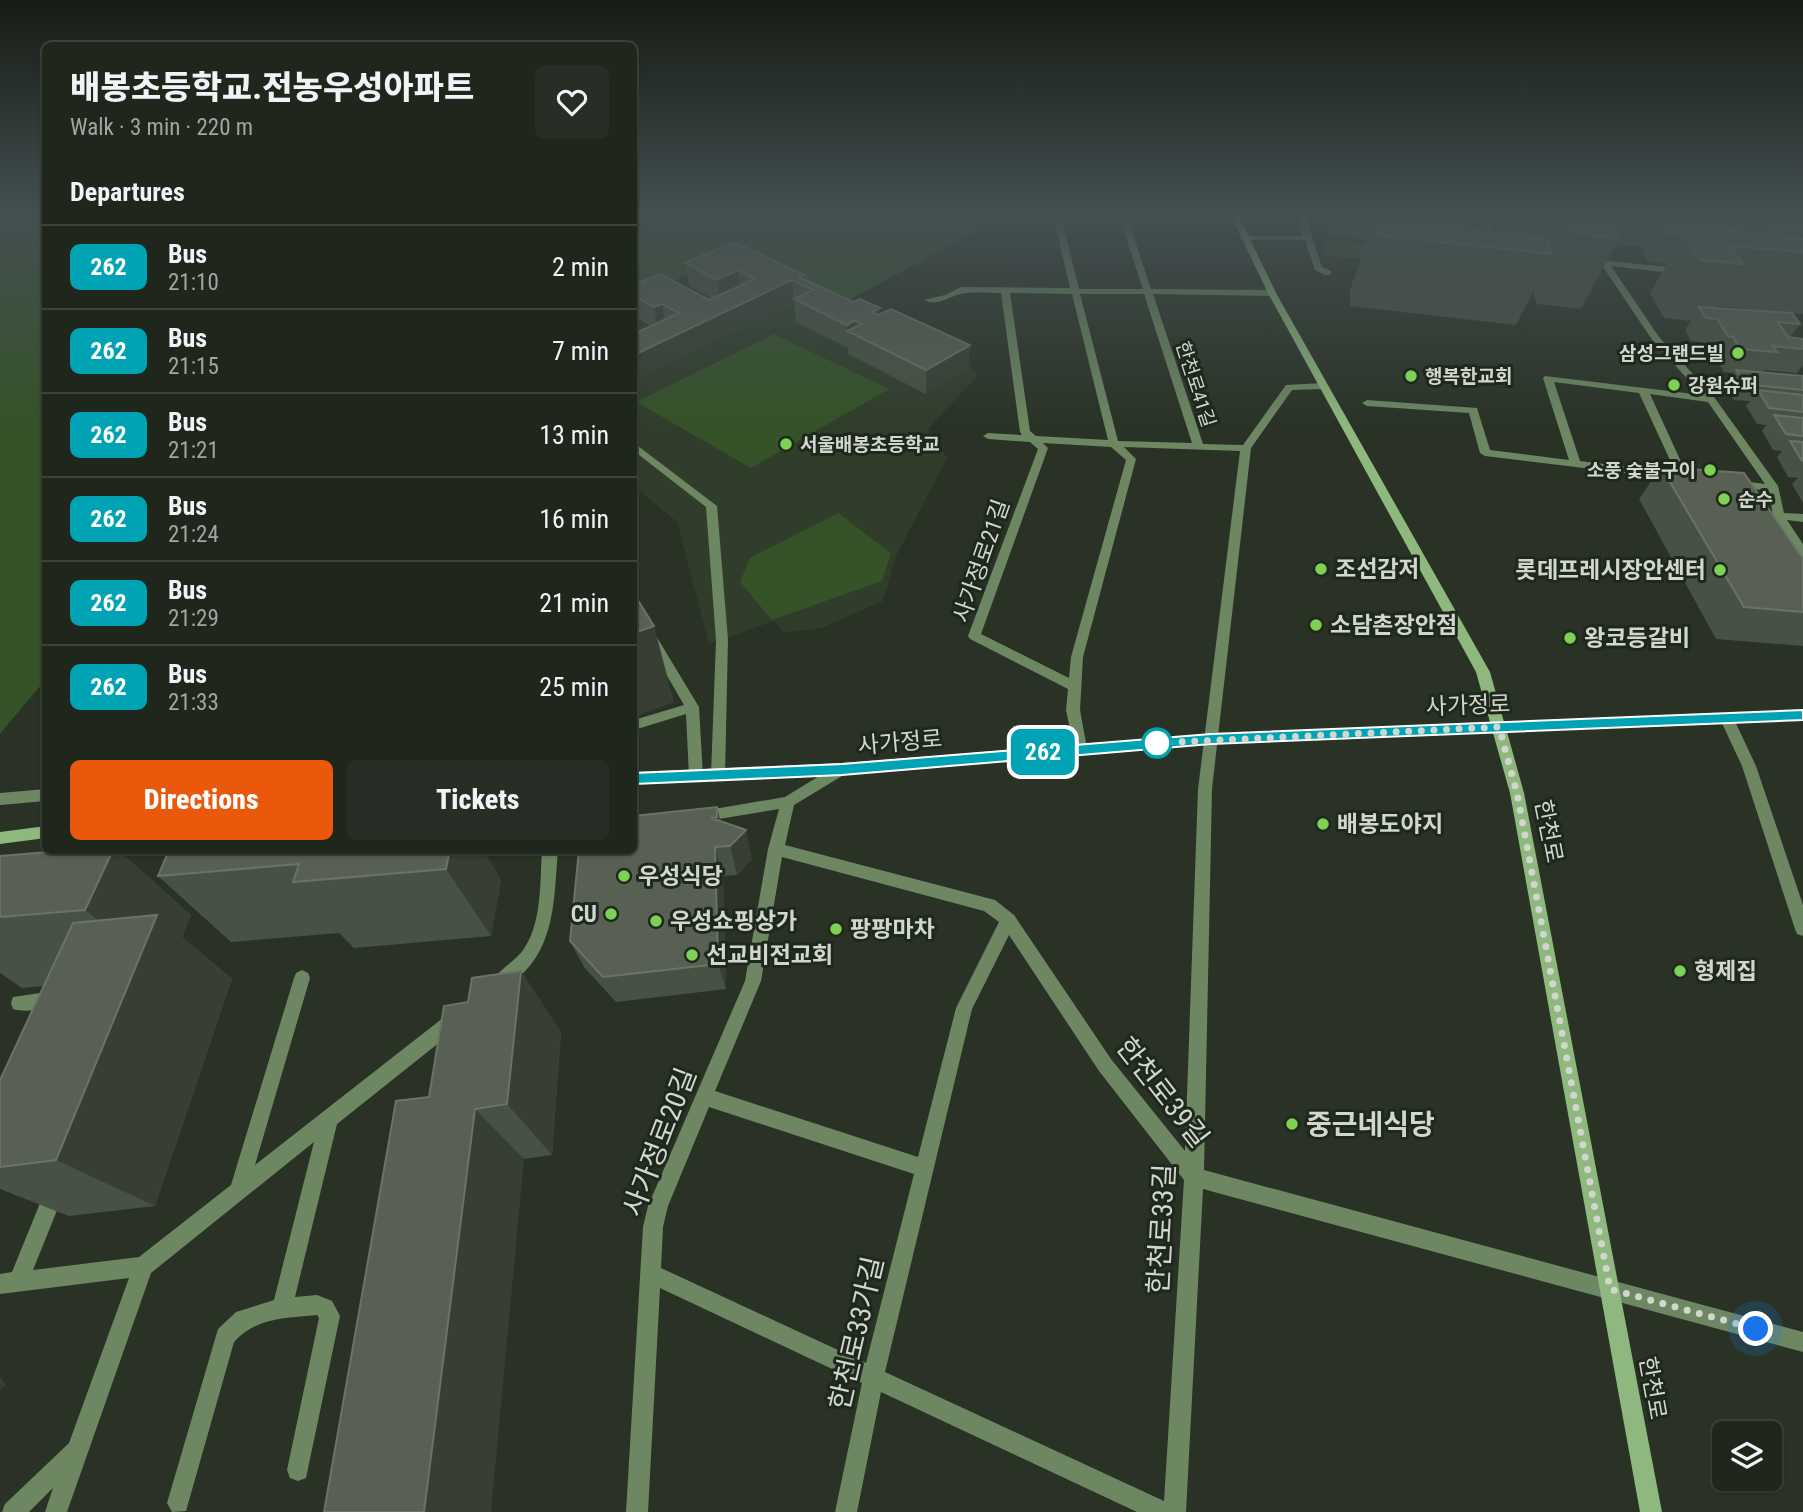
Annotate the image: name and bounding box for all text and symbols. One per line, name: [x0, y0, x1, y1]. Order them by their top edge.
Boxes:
button: heart: [535, 65, 609, 139]
text: 배봉초등학교.전농우성아파트: [70, 68, 474, 107]
text: Walk · 3 min · 220 m: [70, 114, 253, 141]
text: Departures: [70, 177, 185, 207]
text: Bus: [168, 239, 207, 269]
text: 2 min: [552, 252, 609, 282]
text: 262: [90, 253, 127, 281]
text: 21:10: [168, 269, 219, 296]
text: Bus: [168, 323, 207, 353]
text: 7 min: [552, 336, 609, 366]
text: 262: [90, 337, 127, 365]
street label: 한천로41길: [1171, 338, 1220, 430]
place label: 삼성그랜드빌: [1619, 342, 1724, 365]
marker: 삼성그랜드빌: [1730, 345, 1746, 361]
text: 21:15: [168, 353, 219, 380]
place label: 행복한교회: [1425, 365, 1512, 388]
marker: 행복한교회: [1403, 368, 1419, 384]
place label: 강원슈퍼: [1688, 374, 1758, 397]
marker: 강원슈퍼: [1666, 377, 1682, 393]
text: Bus: [168, 407, 207, 437]
text: 13 min: [539, 420, 609, 450]
text: 262: [90, 421, 127, 449]
place label: 서울배봉초등학교: [800, 433, 940, 456]
marker: 서울배봉초등학교: [778, 436, 794, 452]
text: 21:21: [168, 437, 219, 464]
place label: 소풍 숯불구이: [1587, 459, 1696, 482]
marker: 소풍 숯불구이: [1702, 462, 1718, 478]
place label: 순수: [1738, 488, 1773, 511]
text: Bus: [168, 491, 207, 521]
marker: 순수: [1716, 491, 1732, 507]
street label: 사가정로21길: [948, 496, 1015, 626]
text: 16 min: [539, 504, 609, 534]
text: 262: [90, 505, 127, 533]
text: 21:24: [168, 521, 219, 548]
place label: 조선감저: [1335, 556, 1420, 583]
place label: 롯데프레시장안센터: [1516, 557, 1706, 584]
marker: 조선감저: [1313, 561, 1329, 577]
marker: 롯데프레시장안센터: [1712, 562, 1728, 578]
text: Bus: [168, 575, 207, 605]
text: 21 min: [539, 588, 609, 618]
text: 262: [90, 589, 127, 617]
text: 21:29: [168, 605, 219, 632]
place label: 소담촌장안점: [1330, 612, 1457, 639]
marker: 소담촌장안점: [1308, 617, 1324, 633]
place label: 왕코등갈비: [1584, 625, 1690, 652]
marker: 왕코등갈비: [1562, 630, 1578, 646]
text: Bus: [168, 659, 207, 689]
text: 25 min: [539, 672, 609, 702]
text: 262: [90, 673, 127, 701]
text: 21:33: [168, 689, 219, 716]
street label: 사가정로: [1425, 691, 1511, 720]
street label: 사가정로: [857, 725, 943, 760]
unlabelled marker: [1142, 728, 1172, 758]
line badge: 262: [1003, 729, 1083, 775]
text: 262: [1025, 738, 1061, 766]
button: Directions: [70, 760, 333, 840]
button: Tickets: [347, 760, 609, 840]
street label: 한천로: [1529, 797, 1568, 865]
place label: 배봉도야지: [1337, 811, 1443, 838]
marker: 배봉도야지: [1315, 816, 1331, 832]
place label: 우성식당: [638, 863, 723, 890]
marker: 우성식당: [616, 868, 632, 884]
place label: CU: [571, 901, 597, 928]
marker: CU: [603, 906, 619, 922]
place label: 우성쇼핑상가: [670, 908, 797, 935]
marker: 우성쇼핑상가: [648, 913, 664, 929]
place label: 팡팡마차: [850, 916, 935, 943]
marker: 팡팡마차: [828, 921, 844, 937]
place label: 선교비전교회: [706, 942, 833, 969]
marker: 선교비전교회: [684, 947, 700, 963]
place label: 형제집: [1694, 958, 1757, 985]
marker: 형제집: [1672, 963, 1688, 979]
street label: 한천로39길: [1109, 1031, 1216, 1154]
street label: 사가정로20길: [616, 1063, 703, 1221]
place label: 중근네식당: [1306, 1108, 1435, 1141]
marker: 중근네식당: [1284, 1116, 1300, 1132]
street label: 한천로33길: [1142, 1163, 1181, 1295]
street label: 한천로33가길: [823, 1253, 890, 1413]
your location: [1738, 1311, 1773, 1346]
street label: 한천로: [1634, 1354, 1671, 1422]
map controls: [1712, 1421, 1782, 1491]
button: layers: [1712, 1421, 1782, 1491]

